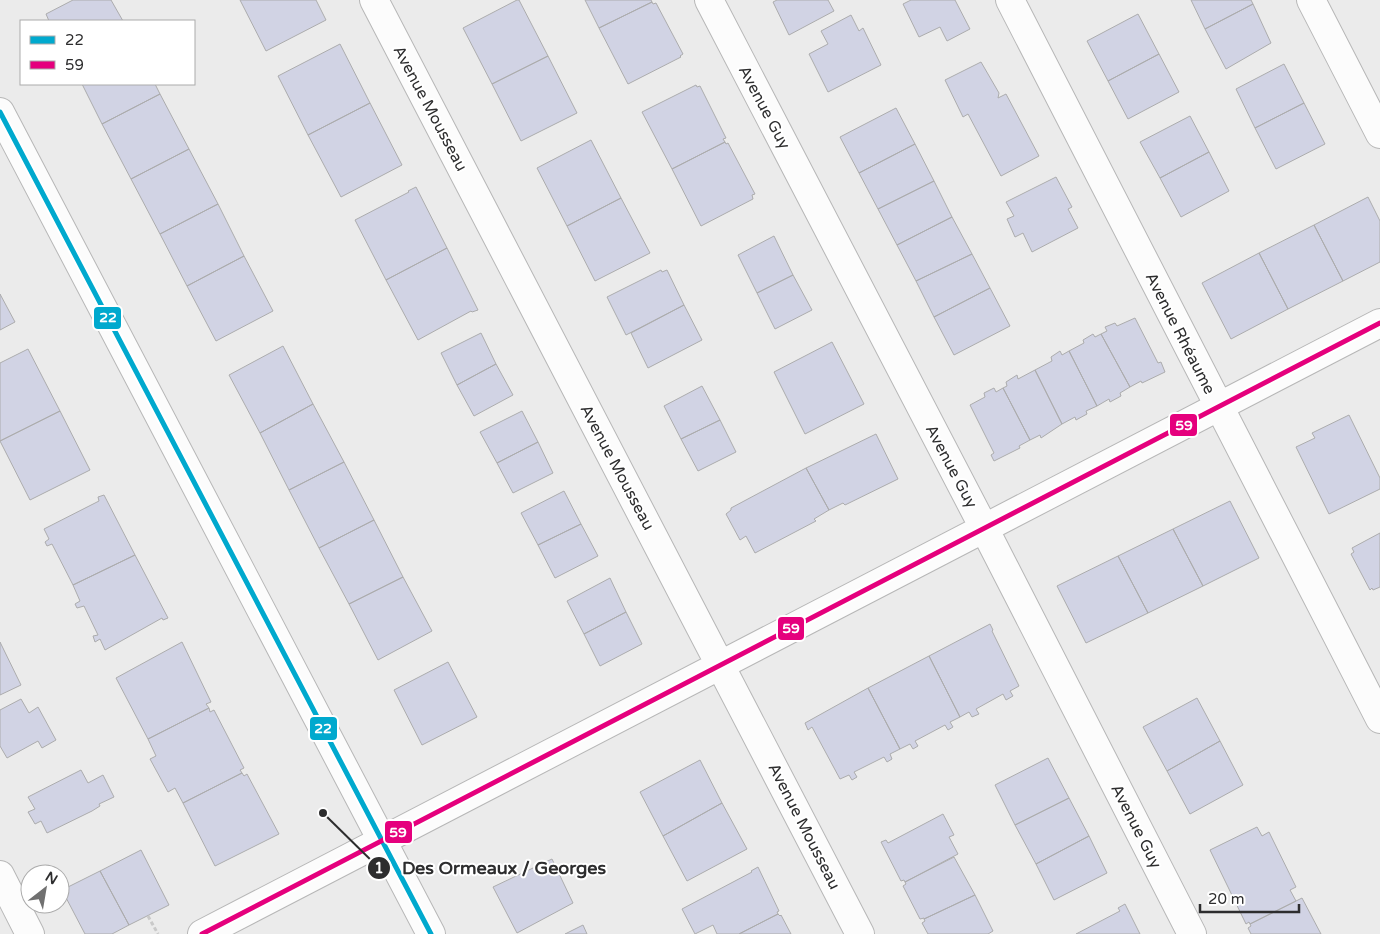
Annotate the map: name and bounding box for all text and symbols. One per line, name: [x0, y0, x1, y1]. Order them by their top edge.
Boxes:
legend: [20, 20, 195, 85]
text: 22: [65, 31, 84, 49]
street label: Avenue Mousseau: [389, 42, 472, 175]
text: 59: [65, 56, 84, 74]
street label: Avenue Guy: [734, 62, 795, 153]
street label: Avenue Rhéaume: [1141, 269, 1219, 398]
line badge: 22: [93, 306, 122, 330]
text: 22: [99, 309, 117, 326]
street label: Avenue Mousseau: [576, 401, 659, 534]
line badge: 59: [1169, 413, 1198, 437]
text: 59: [1175, 417, 1193, 434]
street label: Avenue Guy: [921, 421, 982, 512]
line badge: 59: [777, 616, 805, 641]
text: 59: [782, 620, 800, 637]
line badge: 22: [309, 716, 338, 741]
text: 22: [314, 720, 332, 737]
street label: Avenue Mousseau: [764, 760, 845, 893]
street label: Avenue Guy: [1106, 781, 1166, 872]
line badge: 59: [384, 820, 413, 844]
text: 59: [389, 824, 407, 841]
callout: Des Ormeaux / Georges: [367, 852, 616, 885]
text: Des Ormeaux / Georges: [402, 857, 606, 879]
text: 1: [374, 859, 384, 877]
north arrow: [20, 864, 70, 914]
text: N: [42, 868, 61, 888]
scale bar: [1200, 882, 1299, 914]
text: 20 m: [1208, 890, 1245, 908]

